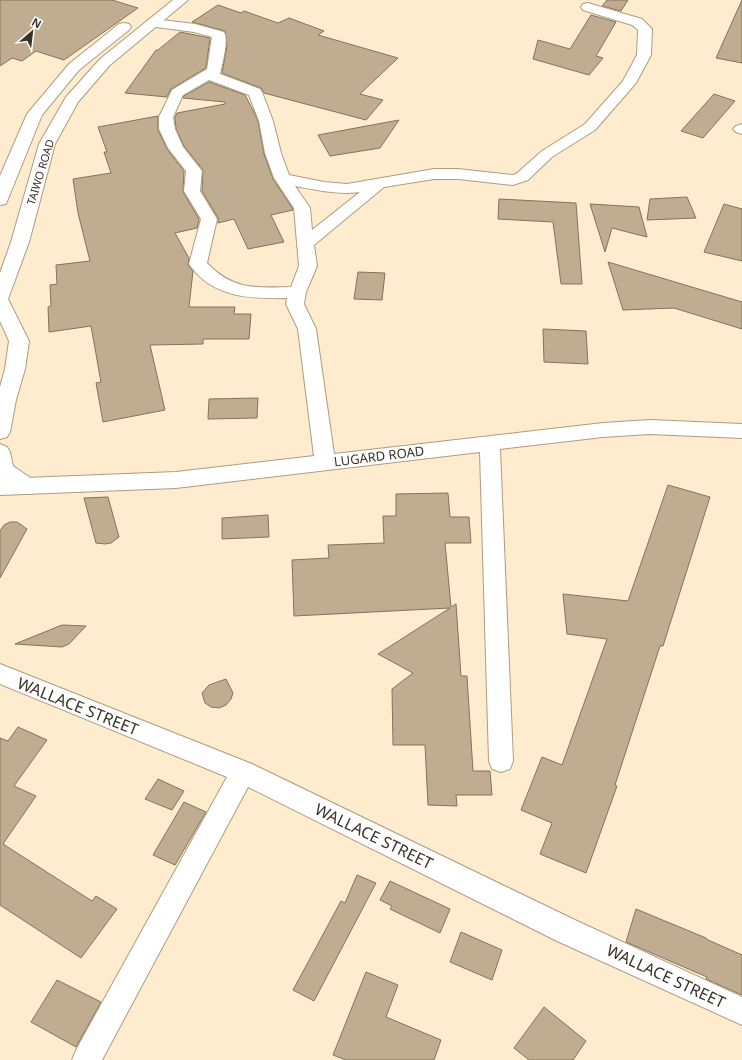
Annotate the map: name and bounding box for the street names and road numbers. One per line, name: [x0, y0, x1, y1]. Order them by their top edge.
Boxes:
street label: TAIWO ROAD: [23, 137, 57, 207]
street label: LUGARD ROAD: [333, 442, 425, 470]
street label: WALLACE STREET: [14, 672, 142, 740]
street label: WALLACE STREET: [311, 798, 437, 874]
street label: WALLACE STREET: [603, 939, 729, 1013]

